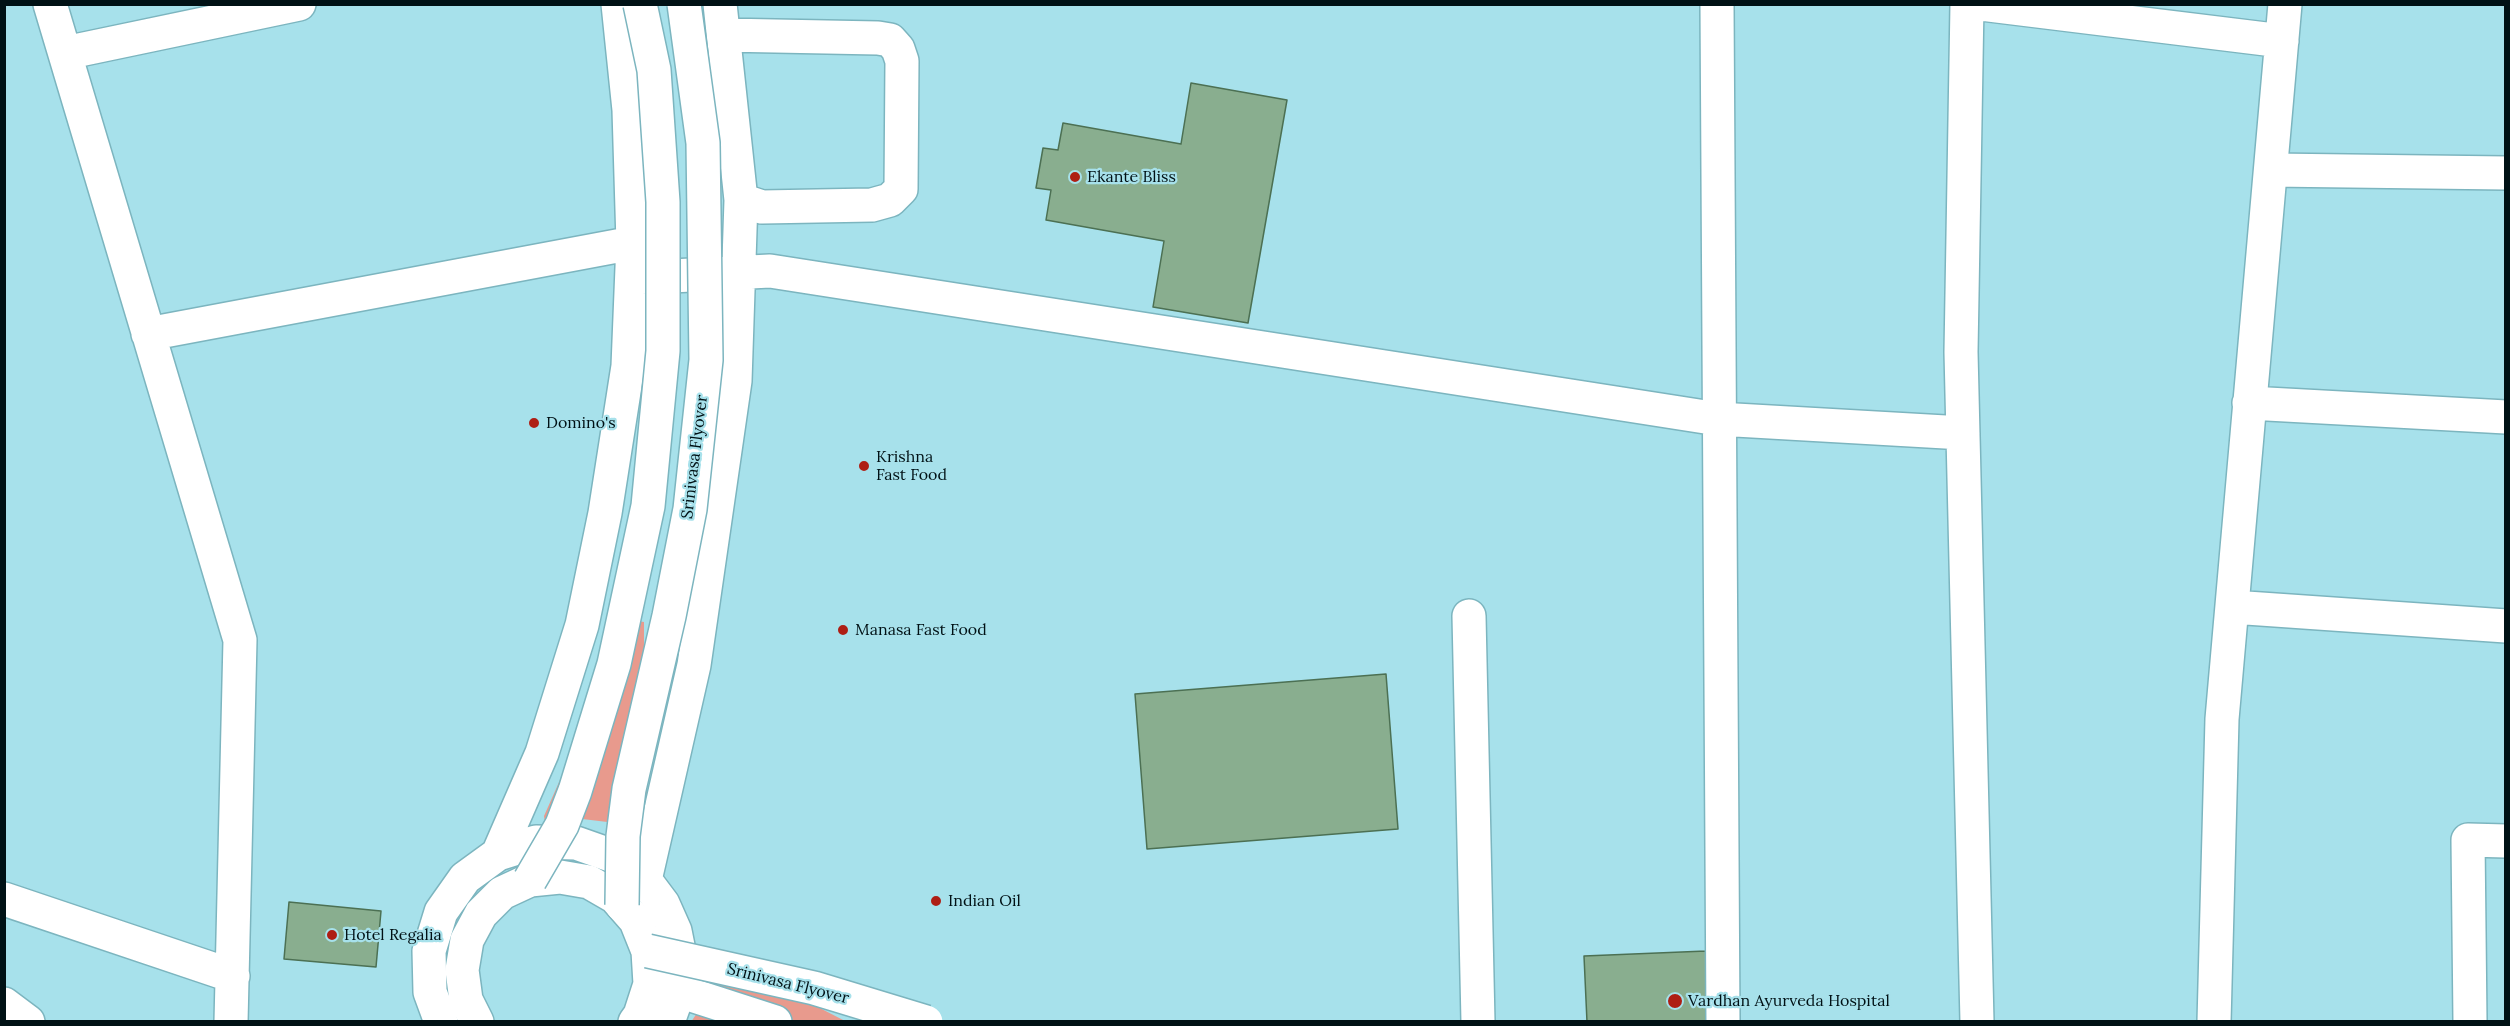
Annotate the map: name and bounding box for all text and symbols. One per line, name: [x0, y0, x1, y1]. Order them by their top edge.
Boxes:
place label: Ekante Bliss: [1087, 167, 1176, 187]
marker: Ekante Bliss: [1068, 170, 1082, 184]
street label: Srinivasa Flyover: [678, 394, 712, 520]
place label: Domino's: [546, 413, 616, 433]
marker: Domino's: [527, 416, 541, 430]
place label: Krishna Fast Food: [876, 447, 947, 485]
marker: Krishna Fast Food: [857, 459, 871, 473]
place label: Manasa Fast Food: [855, 620, 987, 640]
marker: Manasa Fast Food: [836, 623, 850, 637]
place label: Indian Oil: [948, 891, 1021, 911]
marker: Indian Oil: [929, 894, 943, 908]
place label: Hotel Regalia: [344, 925, 442, 945]
marker: Hotel Regalia: [325, 928, 339, 942]
street label: Srinivasa Flyover: [725, 960, 851, 1008]
place label: Vardhan Ayurveda Hospital: [1688, 991, 1890, 1011]
marker: Vardhan Ayurveda Hospital: [1666, 992, 1684, 1010]

